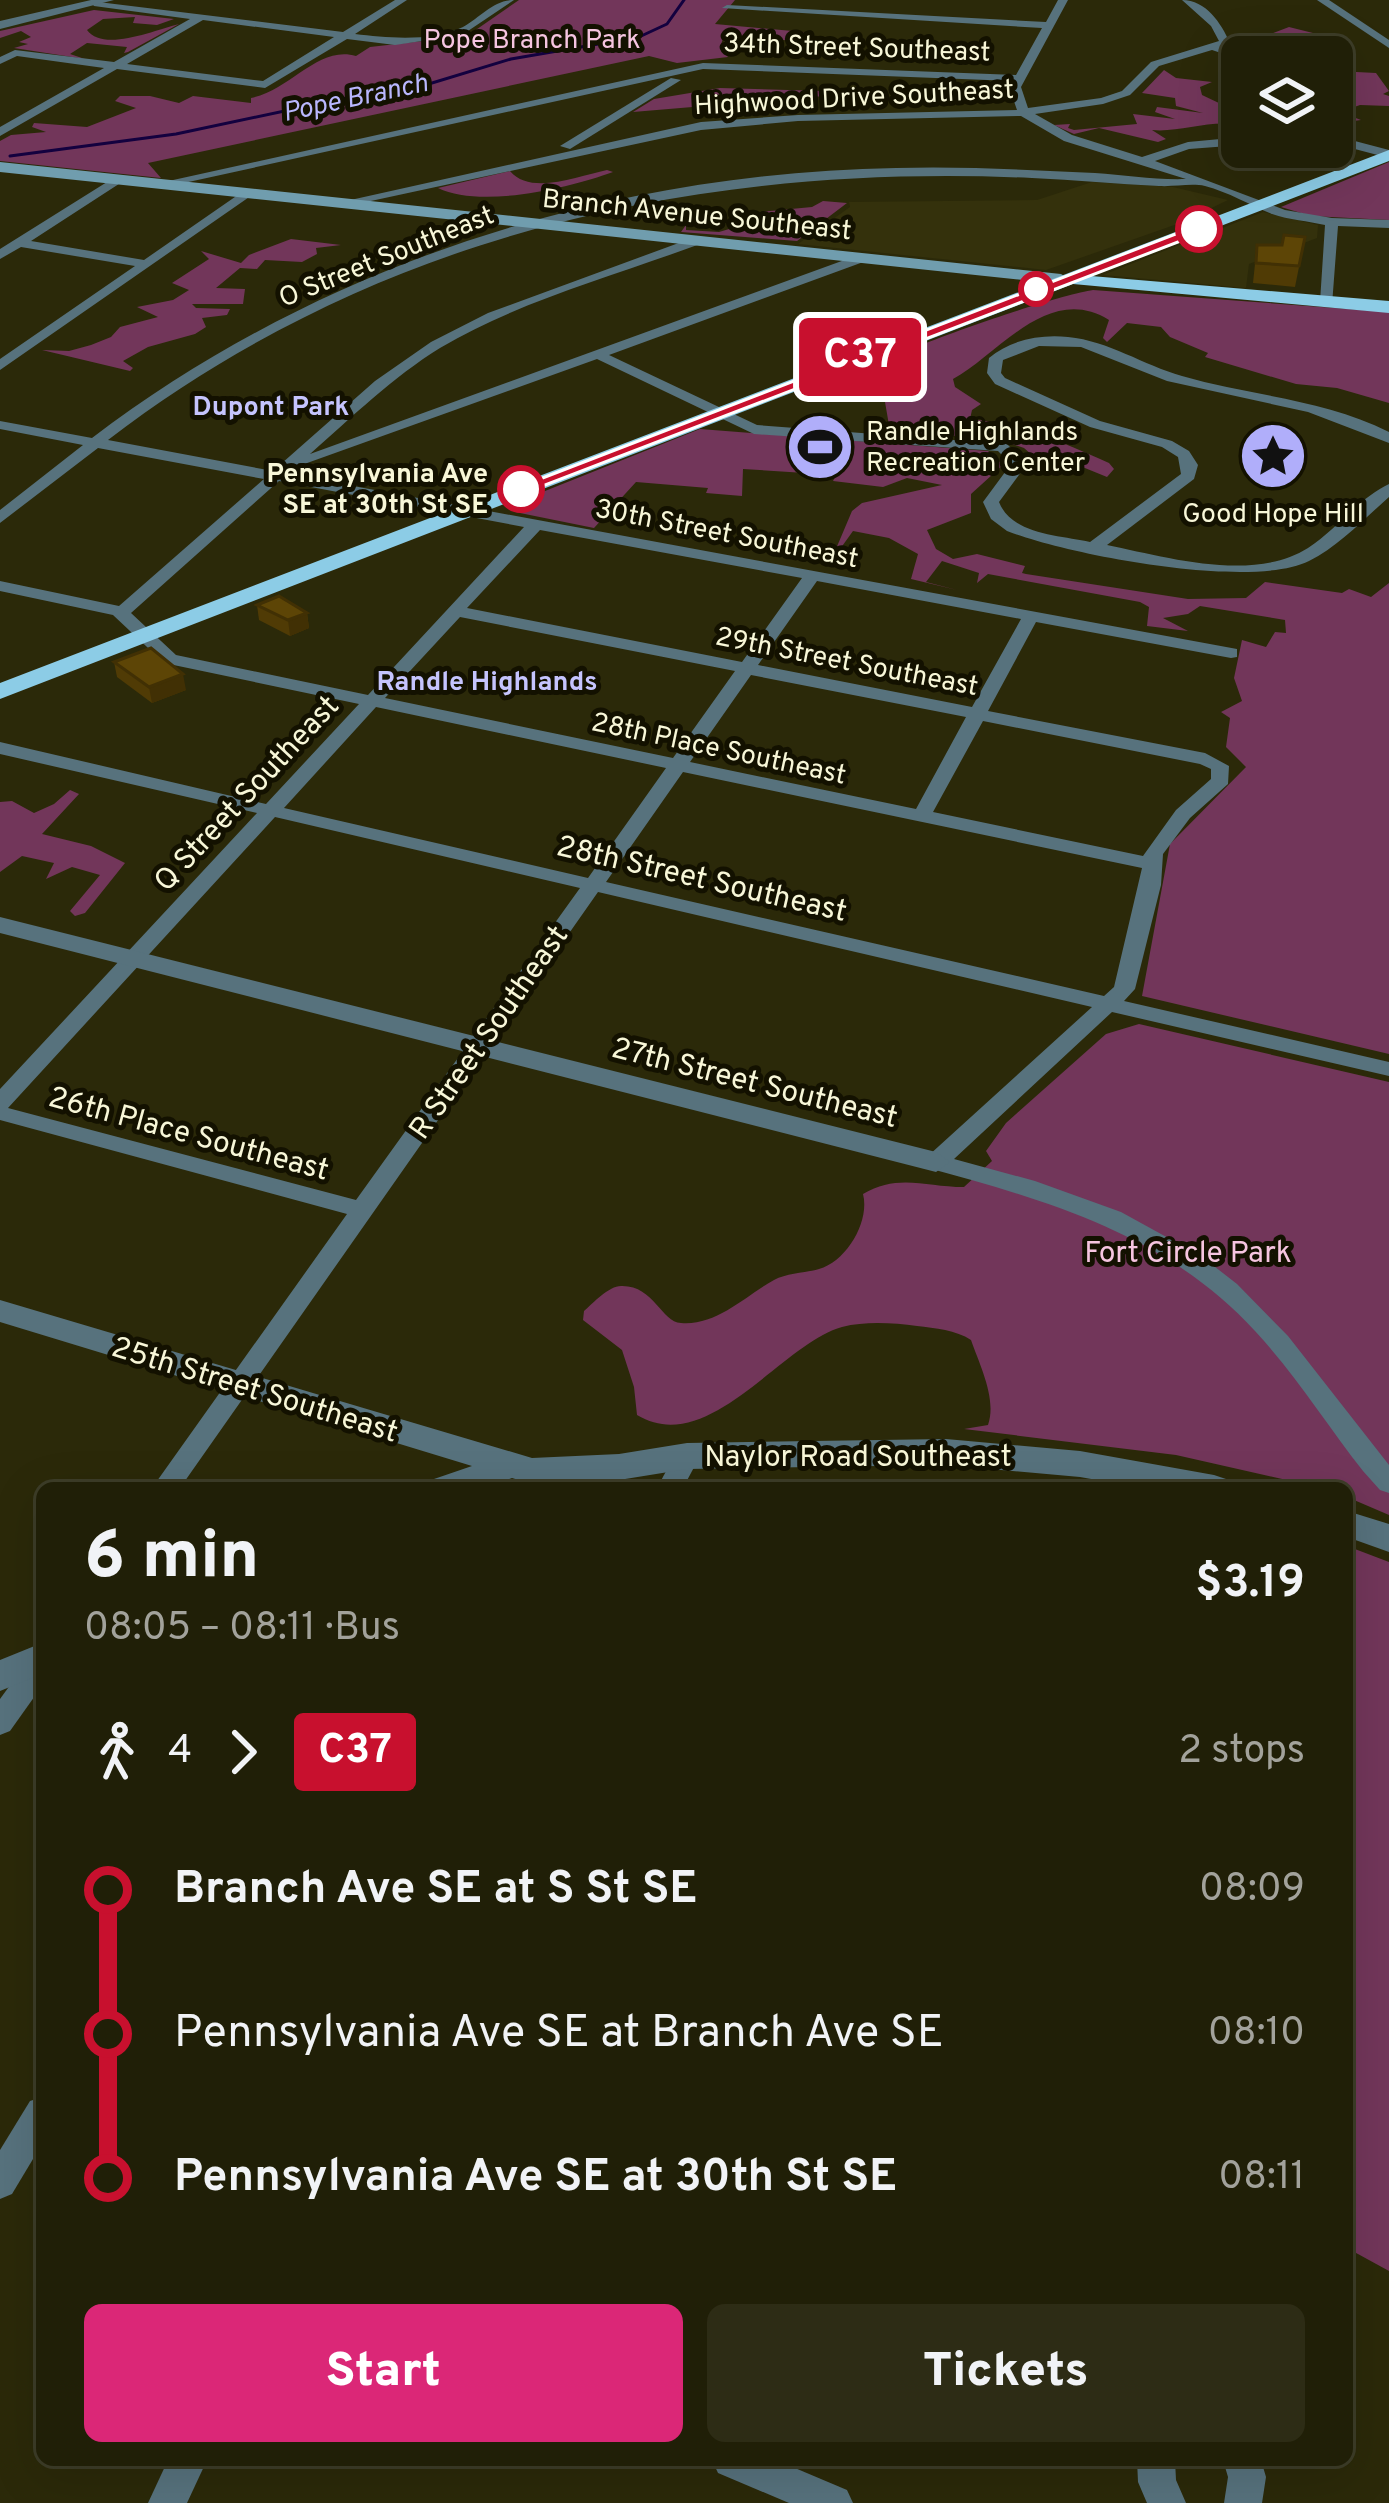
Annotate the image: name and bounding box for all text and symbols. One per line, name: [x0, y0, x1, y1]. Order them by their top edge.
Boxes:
park label: Pope Branch Park: [423, 24, 641, 58]
street label: 34th Street Southeast: [723, 27, 991, 71]
map controls: [1221, 36, 1353, 168]
button: layers: [1221, 36, 1353, 168]
water label: Pope Branch: [280, 67, 431, 131]
street label: Highwood Drive Southeast: [693, 74, 1015, 124]
street label: Branch Avenue Southeast: [540, 183, 853, 249]
street label: O Street Southeast: [274, 199, 499, 317]
unlabelled marker: [1177, 207, 1221, 251]
unlabelled marker: [1020, 273, 1052, 305]
line badge: C37: [791, 318, 929, 396]
text: C37: [823, 330, 897, 383]
district label: Dupont Park: [193, 391, 349, 425]
sports icon: Randle Highlands Recreation Center: [785, 412, 855, 482]
place label: Randle Highlands Recreation Center: [866, 416, 1085, 481]
place icon: Good Hope Hill: [1238, 421, 1308, 491]
place label: Pennsylvania Ave SE at 30th St SE: [266, 458, 488, 523]
marker: Pennsylvania Ave SE at 30th St SE: [499, 467, 543, 511]
street label: 30th Street Southeast: [592, 493, 861, 577]
place label: Good Hope Hill: [1182, 498, 1364, 532]
street label: 29th Street Southeast: [712, 621, 981, 705]
district label: Randle Highlands: [376, 666, 598, 700]
street label: Q Street Southeast: [147, 689, 348, 900]
street label: 28th Place Southeast: [588, 706, 849, 794]
street label: 28th Street Southeast: [553, 829, 850, 932]
street label: R Street Southeast: [402, 919, 578, 1148]
street label: 27th Street Southeast: [608, 1031, 901, 1138]
street label: 26th Place Southeast: [44, 1080, 332, 1191]
park label: Fort Circle Park: [1084, 1236, 1292, 1273]
street label: 25th Street Southeast: [107, 1330, 402, 1453]
street label: Naylor Road Southeast: [704, 1440, 1012, 1477]
text: 6 min: [84, 1518, 259, 1601]
text: $3.19: [1195, 1556, 1305, 1613]
text: 08:05 – 08:11 · Bus: [84, 1605, 400, 1654]
icon: walk: [84, 1719, 150, 1785]
icon: forward: [210, 1719, 276, 1785]
text: C37: [318, 1725, 392, 1778]
text: 4: [168, 1728, 192, 1777]
text: 2 stops: [1178, 1728, 1305, 1777]
text: Branch Ave SE at S St SE: [174, 1862, 697, 1919]
text: 08:09: [1199, 1866, 1305, 1915]
text: Pennsylvania Ave SE at Branch Ave SE: [174, 2006, 944, 2063]
text: 08:10: [1208, 2010, 1305, 2059]
text: Pennsylvania Ave SE at 30th St SE: [174, 2150, 897, 2207]
text: 08:11: [1218, 2154, 1305, 2203]
button: Start: [84, 2304, 683, 2442]
button: Tickets: [707, 2304, 1305, 2442]

